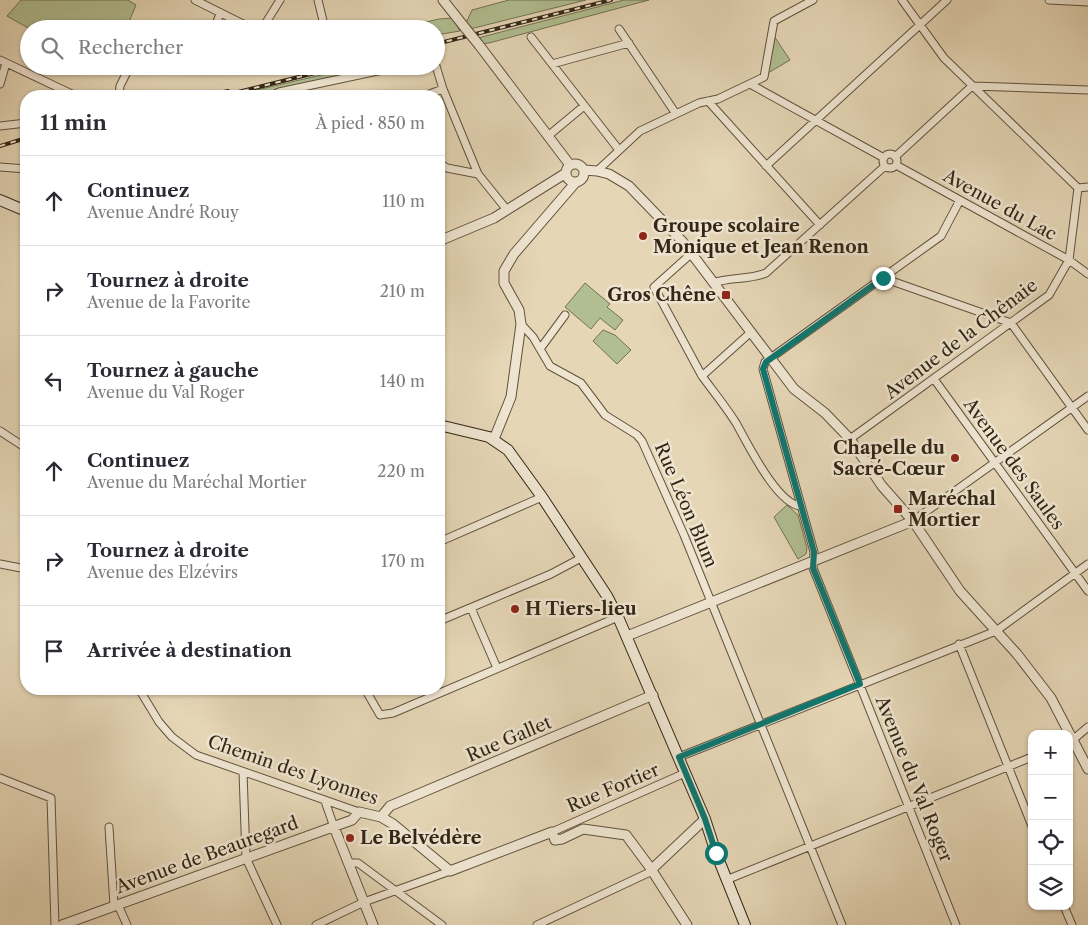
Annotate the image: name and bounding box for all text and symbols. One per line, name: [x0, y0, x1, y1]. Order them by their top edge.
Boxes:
search box: [20, 20, 445, 75]
icon: search: [38, 34, 66, 62]
text: Rechercher: [78, 36, 183, 59]
text: 11 min: [40, 110, 107, 135]
text: À pied · 850 m: [316, 113, 425, 133]
street label: Avenue du Lac: [939, 164, 1061, 245]
text: Continuez: [87, 179, 189, 202]
icon: ahead: [40, 187, 68, 215]
text: 110 m: [382, 191, 425, 211]
text: Avenue André Rouy: [87, 202, 239, 222]
place label: Groupe scolaire Monique et Jean Renon: [653, 215, 870, 258]
marker: Groupe scolaire Monique et Jean Renon: [637, 230, 649, 242]
route end: [872, 267, 895, 290]
text: Tournez à droite: [87, 269, 249, 292]
street label: Avenue de la Chênaie: [879, 274, 1042, 404]
icon: right: [40, 277, 68, 305]
text: 210 m: [380, 281, 425, 301]
place label: Gros Chêne: [607, 284, 716, 306]
marker: Gros Chêne: [720, 289, 732, 301]
text: Avenue de la Favorite: [87, 292, 250, 312]
text: Tournez à gauche: [87, 359, 259, 382]
icon: left: [40, 367, 68, 395]
text: 140 m: [380, 371, 425, 391]
text: Avenue du Val Roger: [87, 382, 244, 402]
street label: Avenue des Saules: [958, 393, 1069, 534]
place label: Chapelle du Sacré-Cœur: [833, 437, 945, 480]
street label: Rue Léon Blum: [650, 439, 722, 571]
text: Continuez: [87, 449, 189, 472]
marker: Chapelle du Sacré-Cœur: [949, 452, 961, 464]
icon: ahead: [40, 457, 68, 485]
text: 220 m: [377, 461, 425, 481]
text: Avenue du Maréchal Mortier: [87, 472, 306, 492]
place label: Maréchal Mortier: [908, 488, 996, 531]
marker: Maréchal Mortier: [892, 503, 904, 515]
text: Tournez à droite: [87, 539, 249, 562]
icon: right: [40, 547, 68, 575]
text: 170 m: [381, 551, 425, 571]
text: Avenue des Elzévirs: [87, 562, 238, 582]
place label: H Tiers-lieu: [525, 598, 637, 620]
marker: H Tiers-lieu: [509, 603, 521, 615]
icon: arrive: [40, 637, 68, 665]
text: Arrivée à destination: [87, 639, 292, 662]
street label: Avenue du Val Roger: [870, 692, 958, 866]
street label: Rue Gallet: [463, 711, 555, 767]
street label: Chemin des Lyonnes: [205, 730, 381, 810]
map controls: [1028, 730, 1073, 910]
button: +: [1028, 730, 1073, 775]
street label: Rue Fortier: [564, 759, 663, 817]
button: −: [1028, 775, 1073, 820]
street label: Avenue de Beauregard: [112, 812, 301, 899]
button: locate: [1028, 820, 1073, 865]
place label: Le Belvédère: [360, 827, 482, 849]
marker: Le Belvédère: [344, 832, 356, 844]
route start: [705, 842, 728, 865]
button: layers: [1028, 865, 1073, 910]

